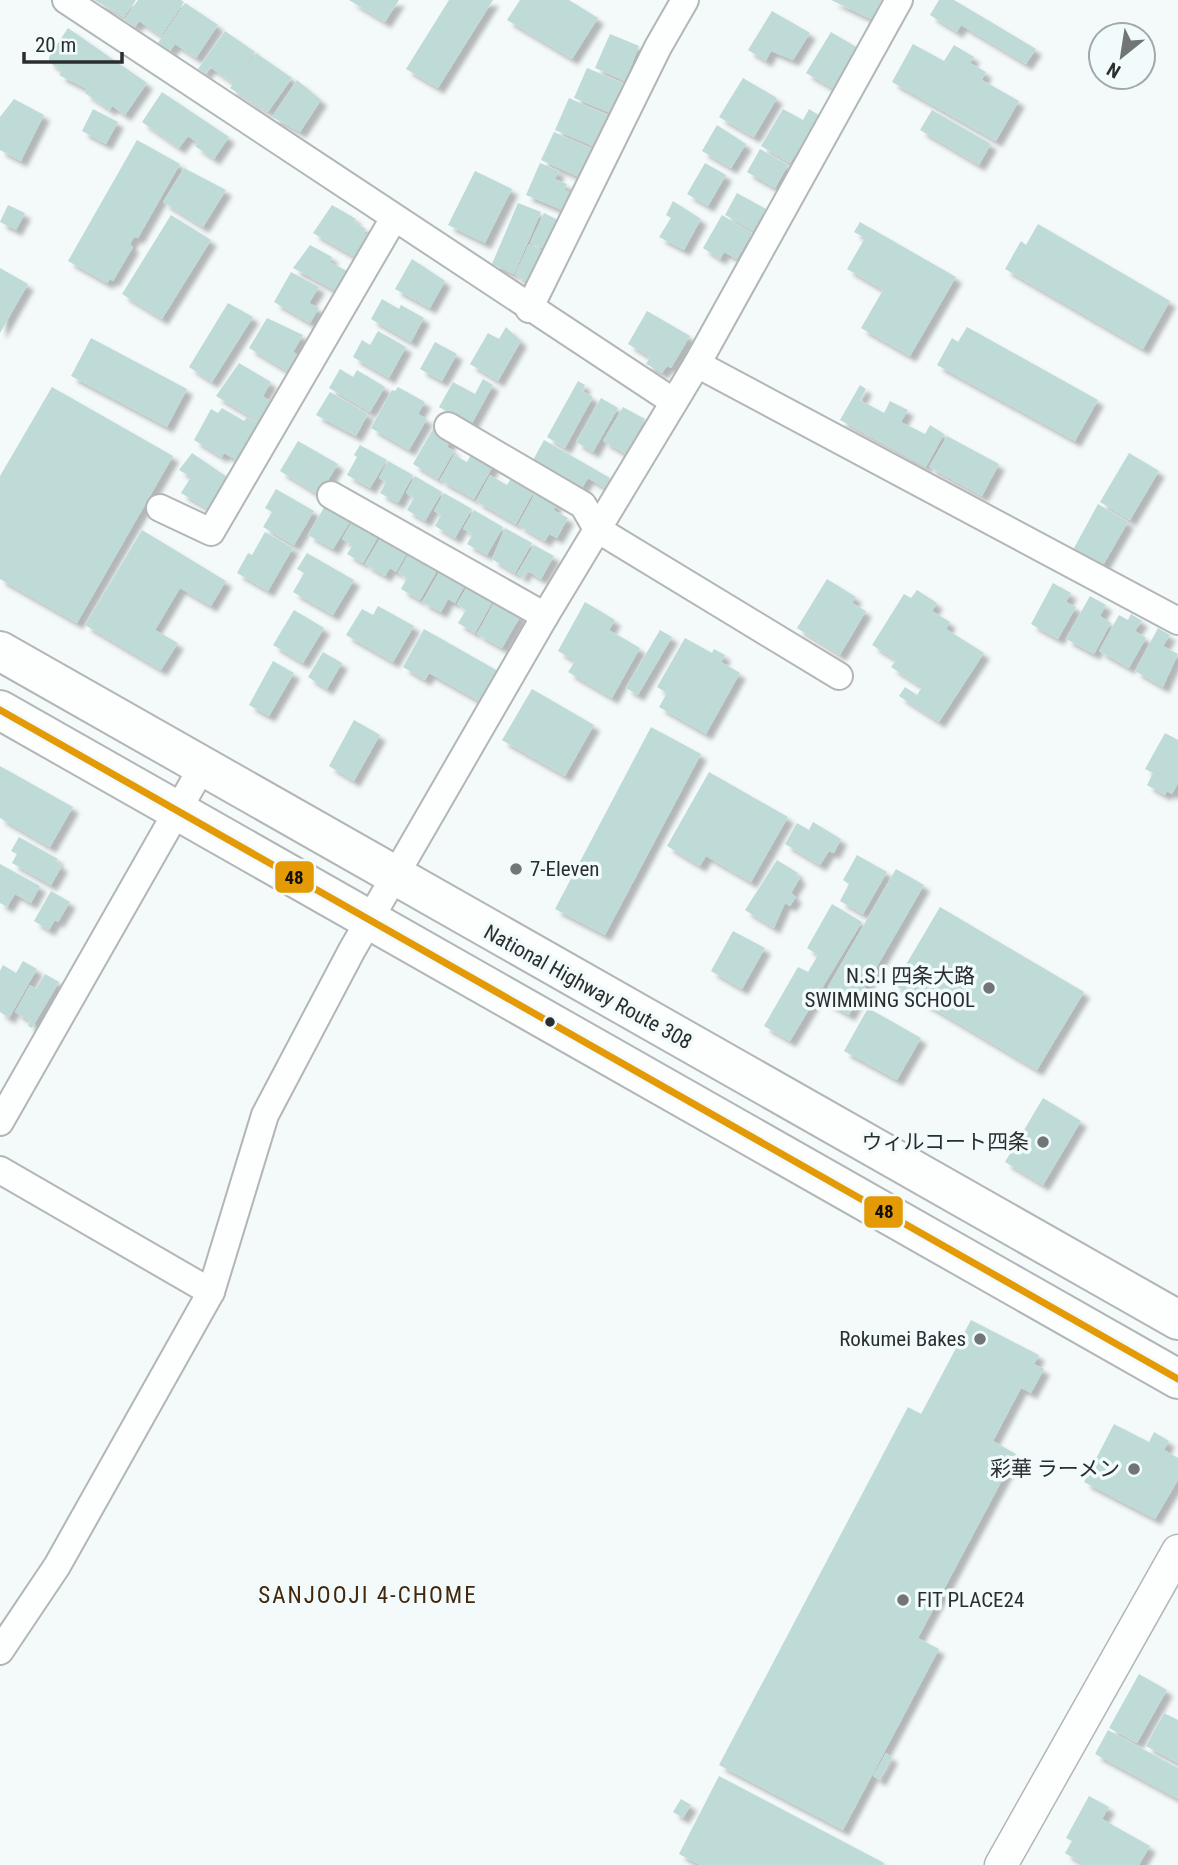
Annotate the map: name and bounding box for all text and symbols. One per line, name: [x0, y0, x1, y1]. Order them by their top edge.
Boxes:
scale bar: [24, 21, 122, 65]
north arrow: [1087, 21, 1157, 91]
text: 20 m: [35, 33, 76, 57]
text: N: [1103, 57, 1125, 83]
place label: 7-Eleven: [530, 857, 599, 881]
line badge: 48: [274, 860, 315, 894]
marker: 7-Eleven: [508, 861, 524, 877]
text: 48: [284, 866, 304, 889]
street label: National Highway Route 308: [480, 920, 696, 1054]
place label: N.S.I 四条大路 SWIMMING SCHOOL: [805, 964, 975, 1012]
marker: N.S.I 四条大路 SWIMMING SCHOOL: [981, 980, 997, 996]
unlabelled marker: [543, 1015, 557, 1029]
place label: ウィルコート四条: [861, 1130, 1029, 1154]
marker: ウィルコート四条: [1035, 1134, 1051, 1150]
line badge: 48: [863, 1195, 904, 1229]
text: 48: [874, 1200, 894, 1223]
place label: Rokumei Bakes: [839, 1327, 966, 1351]
marker: Rokumei Bakes: [972, 1331, 988, 1347]
place label: 彩華 ラーメン: [990, 1457, 1120, 1481]
marker: 彩華 ラーメン: [1126, 1461, 1142, 1477]
district label: SANJOOJI 4-CHOME: [258, 1582, 478, 1609]
place label: FIT PLACE24: [917, 1588, 1024, 1612]
marker: FIT PLACE24: [895, 1592, 911, 1608]

